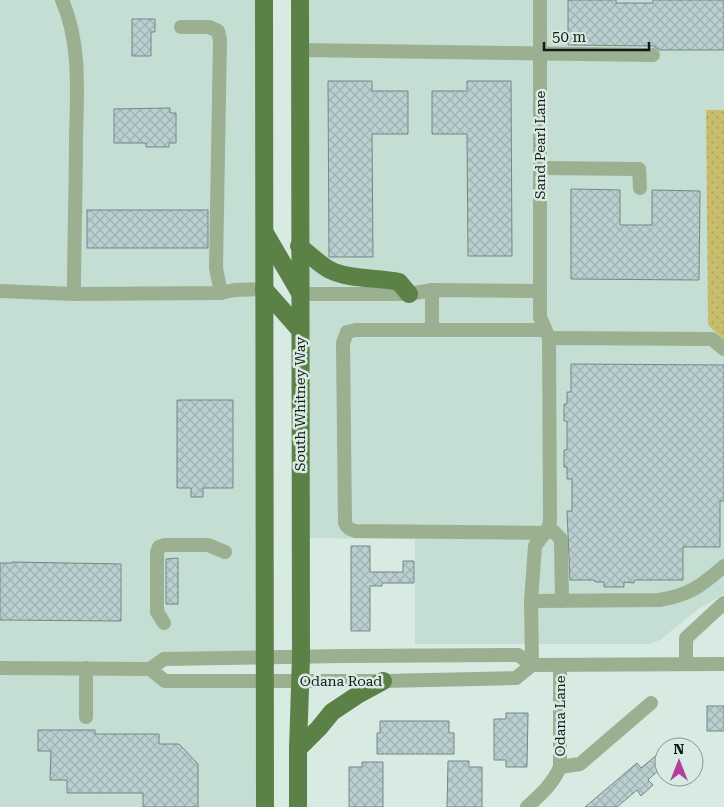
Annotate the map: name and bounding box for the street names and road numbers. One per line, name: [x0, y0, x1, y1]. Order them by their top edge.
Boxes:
street label: Sand Pearl Lane: [532, 90, 548, 199]
street label: South Whitney Way: [292, 336, 308, 471]
street label: Odana Road: [300, 673, 382, 689]
street label: Odana Lane: [552, 675, 568, 757]

